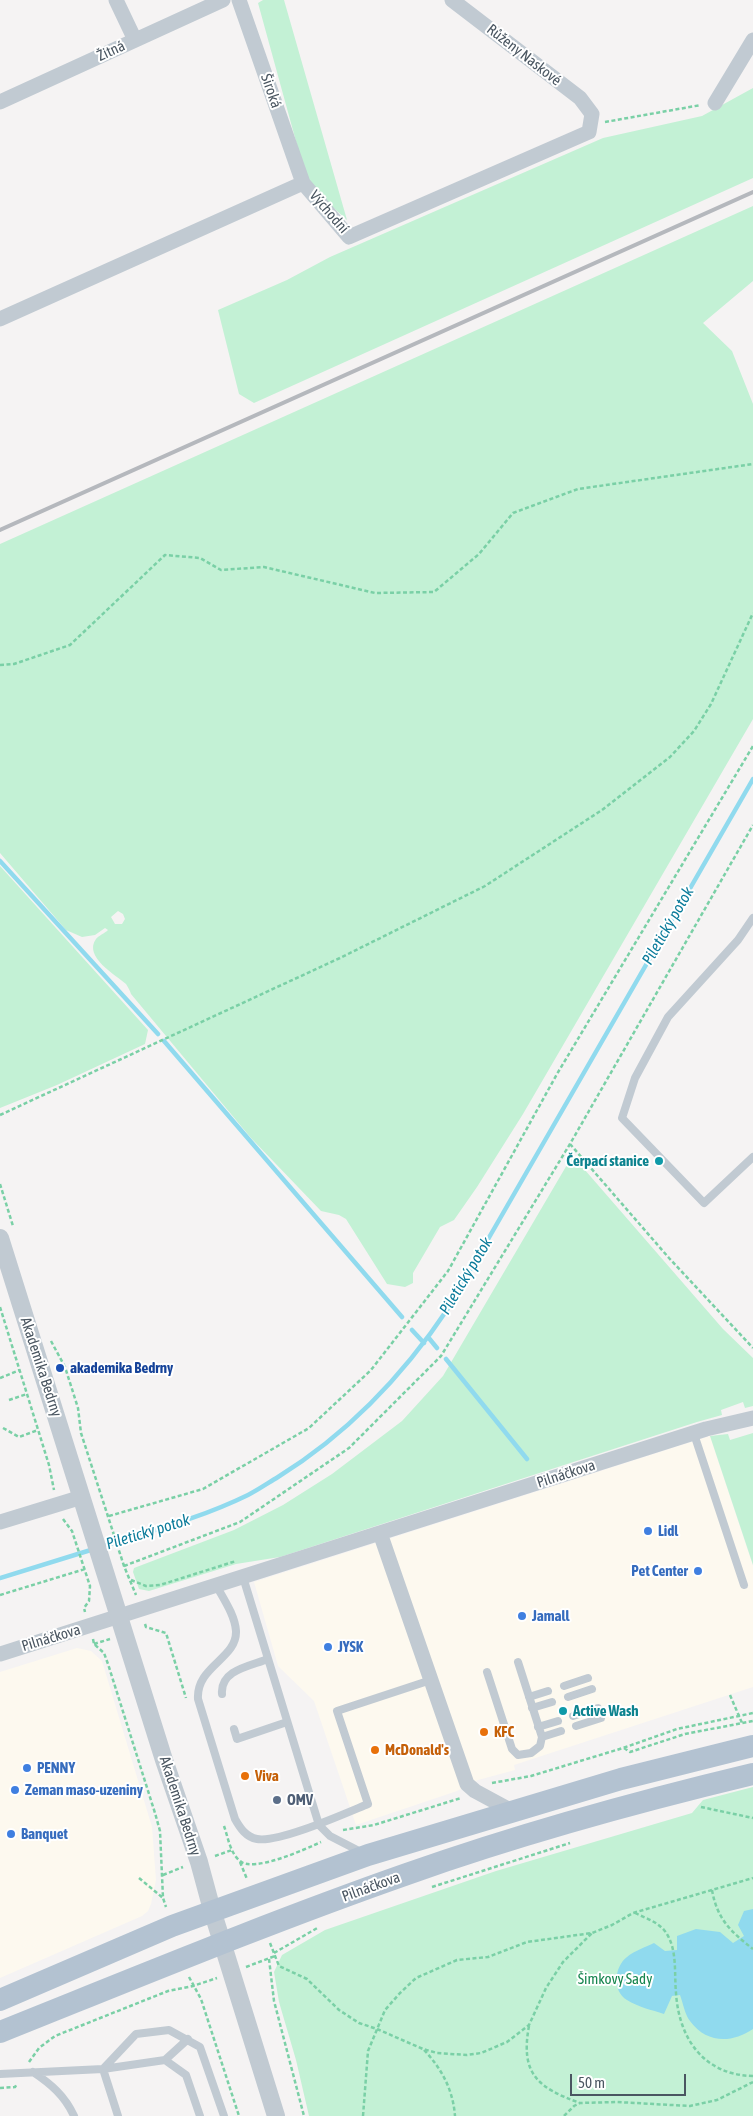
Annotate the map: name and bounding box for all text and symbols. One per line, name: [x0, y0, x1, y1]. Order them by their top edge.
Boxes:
street label: Růženy Naskové: [483, 20, 565, 90]
street label: Žitná: [94, 37, 128, 65]
street label: Široká: [257, 72, 285, 110]
street label: Východní: [305, 187, 353, 237]
water label: Piletický potok: [638, 884, 698, 968]
place label: Čerpací stanice: [566, 1152, 649, 1170]
marker: Čerpací stanice: [653, 1155, 665, 1167]
water label: Piletický potok: [435, 1234, 497, 1318]
street label: Akademika Bedrny: [16, 1315, 66, 1419]
place label: akademika Bedrny: [70, 1359, 173, 1377]
marker: akademika Bedrny: [54, 1362, 66, 1374]
street label: Pilnáčkova: [534, 1456, 598, 1492]
water label: Piletický potok: [104, 1510, 192, 1554]
place label: Lidl: [658, 1522, 678, 1540]
marker: Lidl: [642, 1525, 654, 1537]
place label: Pet Center: [631, 1562, 688, 1580]
marker: Pet Center: [692, 1565, 704, 1577]
place label: Jamall: [532, 1607, 569, 1625]
marker: Jamall: [516, 1610, 528, 1622]
street label: Pilnáčkova: [19, 1621, 83, 1655]
place label: JYSK: [338, 1638, 363, 1656]
marker: JYSK: [322, 1641, 334, 1653]
place label: Active Wash: [573, 1702, 639, 1720]
marker: Active Wash: [557, 1705, 569, 1717]
place label: KFC: [494, 1723, 514, 1741]
marker: KFC: [478, 1726, 490, 1738]
place label: McDonald's: [385, 1741, 449, 1759]
marker: McDonald's: [369, 1744, 381, 1756]
street label: Akademika Bedrny: [155, 1754, 205, 1858]
place label: PENNY: [37, 1759, 75, 1777]
marker: PENNY: [21, 1762, 33, 1774]
place label: Viva: [255, 1767, 279, 1785]
marker: Viva: [239, 1770, 251, 1782]
place label: Zeman maso-uzeniny: [25, 1781, 143, 1799]
marker: Zeman maso-uzeniny: [9, 1784, 21, 1796]
place label: OMV: [287, 1791, 313, 1809]
marker: OMV: [271, 1794, 283, 1806]
place label: Banquet: [21, 1825, 68, 1843]
marker: Banquet: [5, 1828, 17, 1840]
street label: Pilnáčkova: [340, 1868, 402, 1906]
park label: Šimkovy Sady: [578, 1970, 652, 1988]
scale bar: [573, 2064, 689, 2096]
text: 50 m: [578, 2074, 605, 2091]

